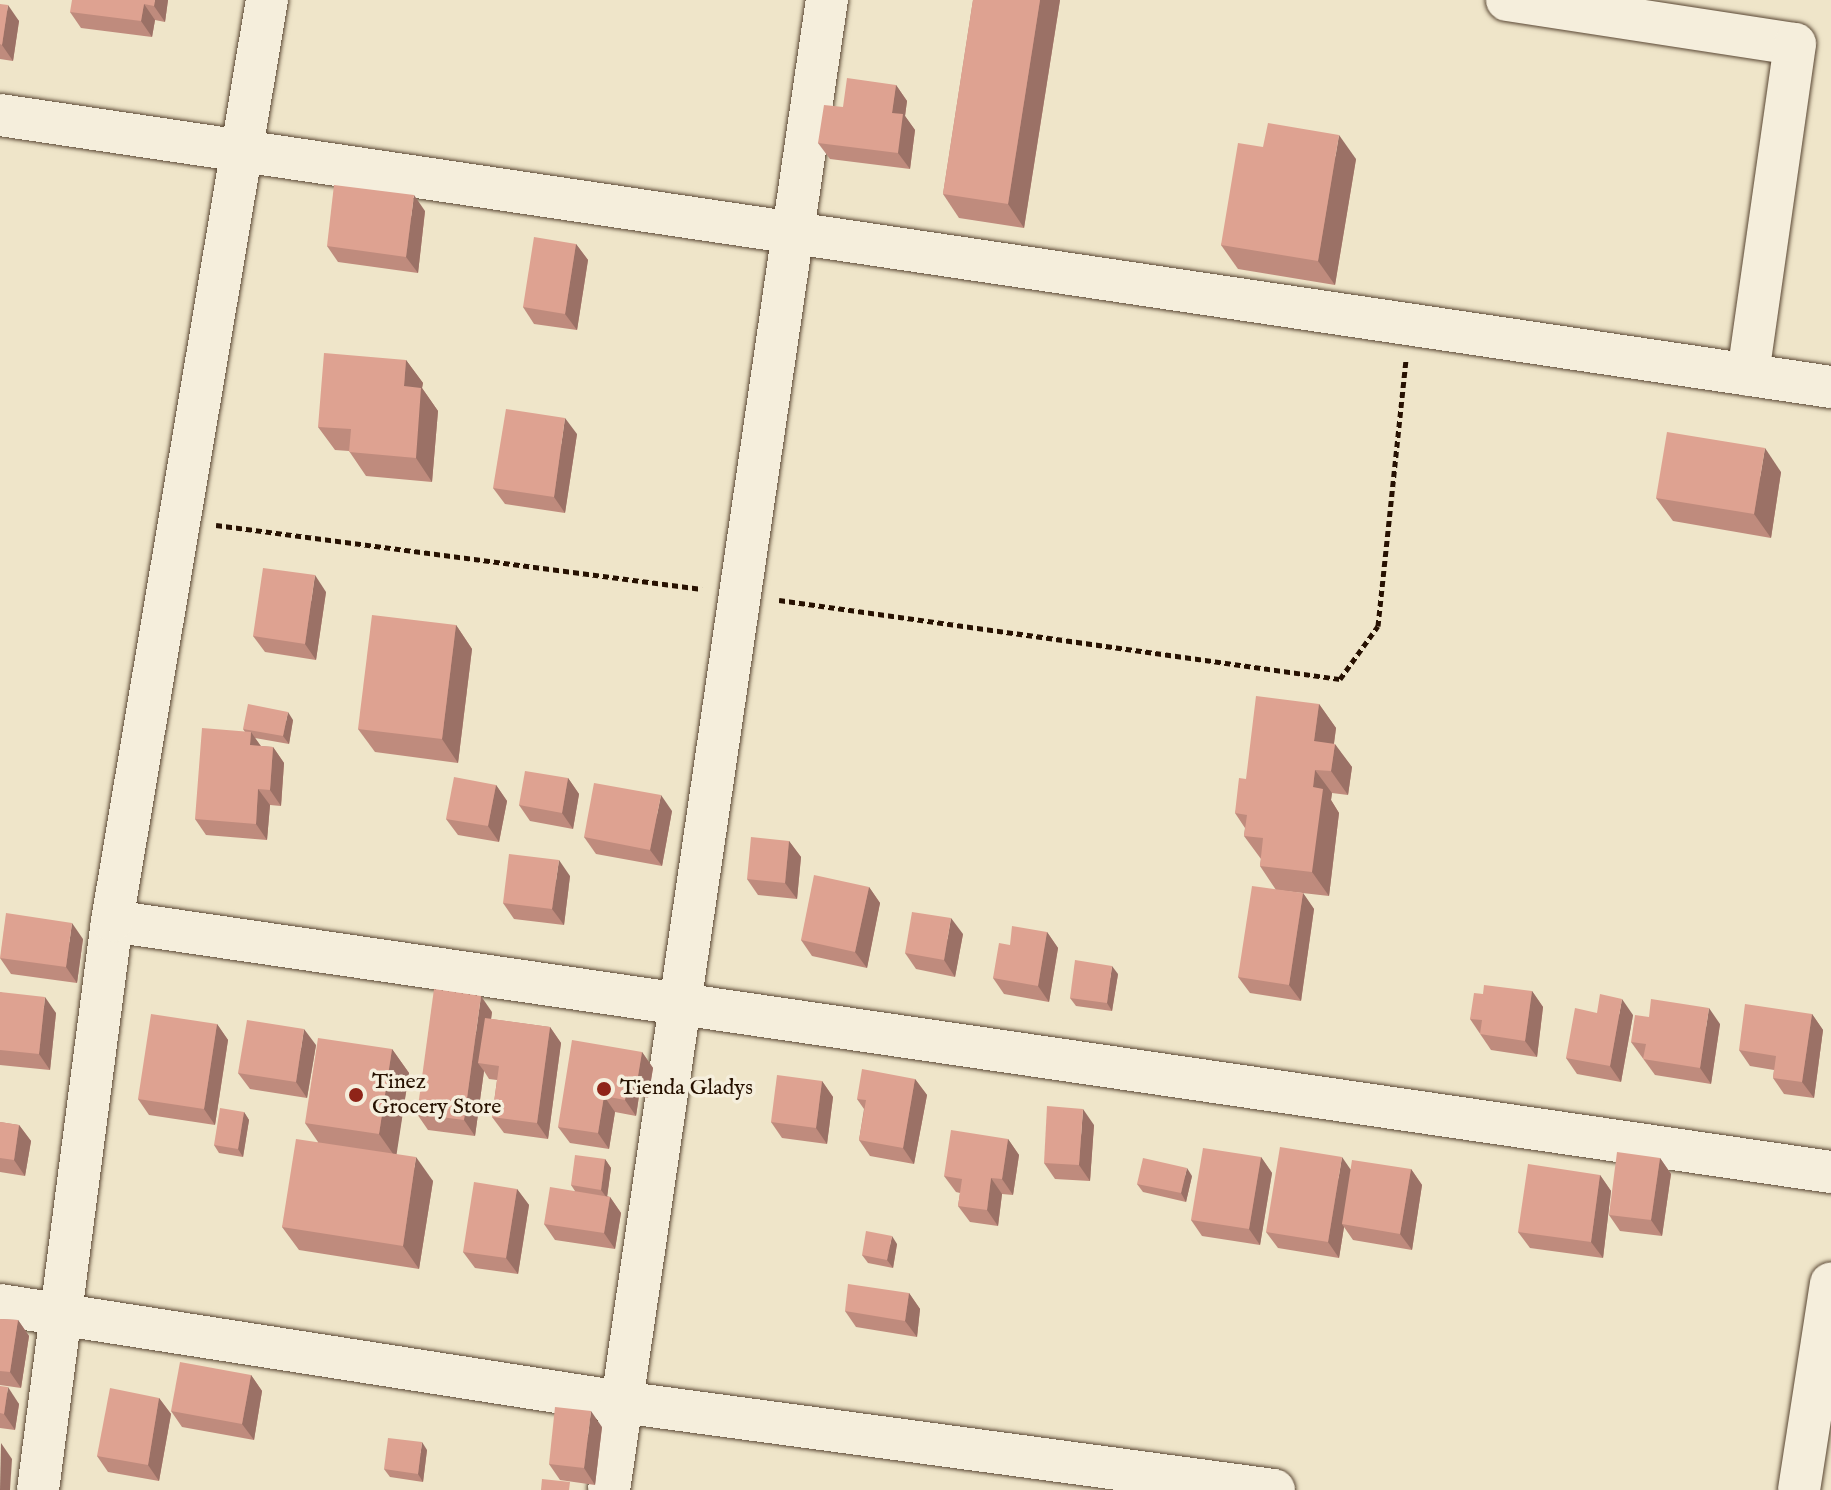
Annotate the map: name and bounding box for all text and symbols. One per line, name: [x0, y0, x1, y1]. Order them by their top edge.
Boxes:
place label: Tinez Grocery Store: [372, 1069, 501, 1120]
place label: Tienda Gladys: [620, 1076, 753, 1102]
marker: Tienda Gladys: [595, 1080, 613, 1098]
marker: Tinez Grocery Store: [347, 1086, 365, 1104]

